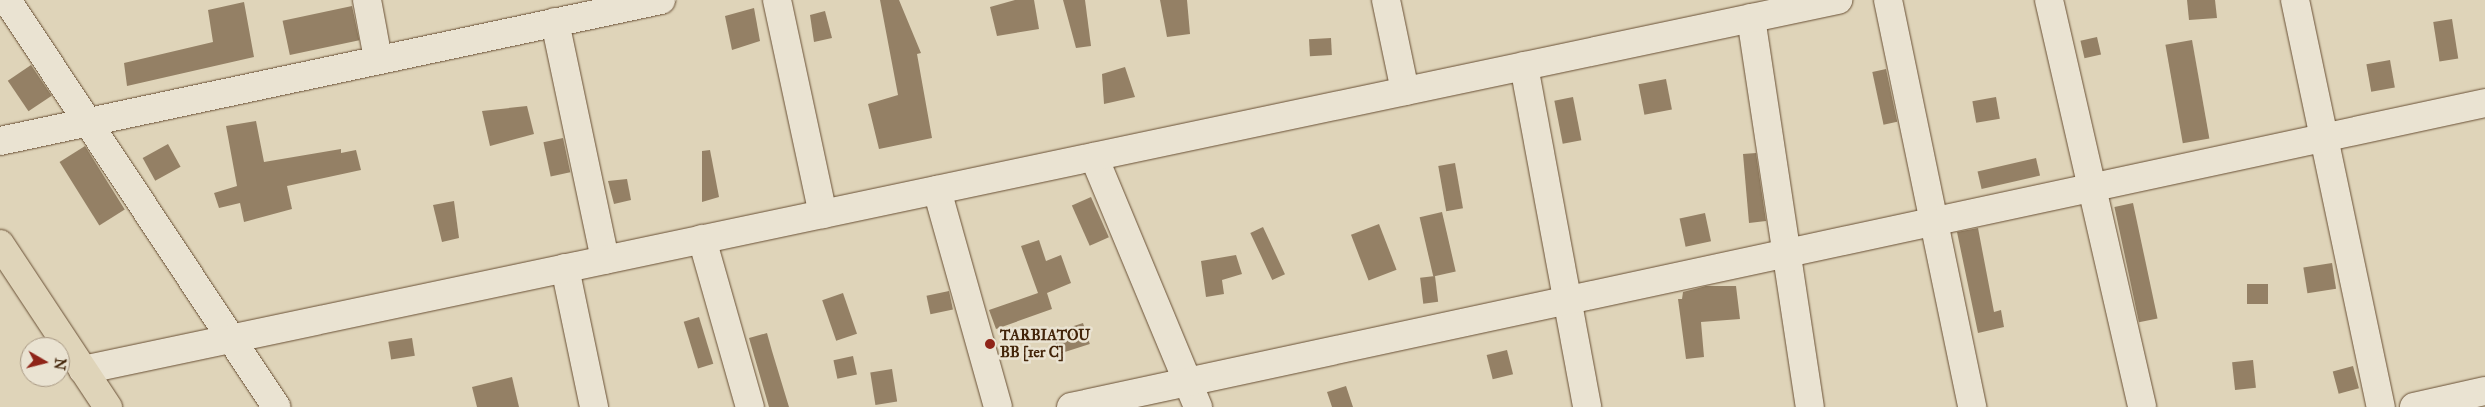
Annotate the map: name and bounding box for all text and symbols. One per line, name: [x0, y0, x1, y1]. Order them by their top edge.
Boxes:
place label: TARBIATOU BB [1er C]: [1000, 326, 1090, 361]
north arrow: [20, 337, 70, 387]
marker: TARBIATOU BB [1er C]: [984, 338, 996, 350]
text: N: [50, 357, 69, 371]

